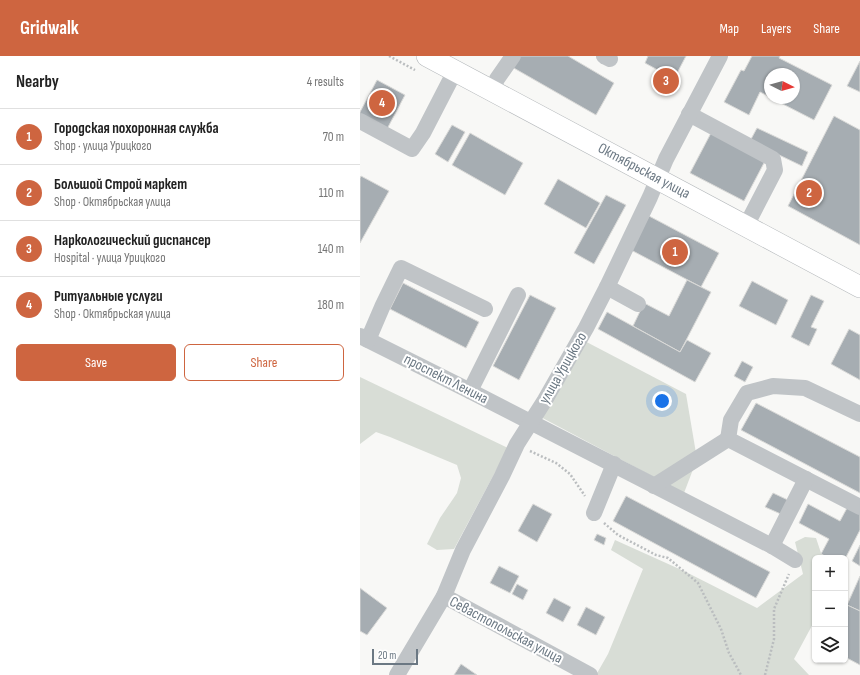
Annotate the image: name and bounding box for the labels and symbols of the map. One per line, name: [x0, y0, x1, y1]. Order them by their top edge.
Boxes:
pin: 3: [653, 66, 679, 96]
north arrow: [764, 68, 800, 104]
pin: 4: [369, 88, 395, 118]
street label: Октябрьская улица: [595, 139, 694, 203]
pin: 2: [796, 178, 822, 208]
pin: 1: [662, 237, 688, 267]
street label: улица Урицкого: [535, 329, 591, 407]
street label: проспект Ленина: [401, 350, 492, 408]
your location: [652, 391, 672, 411]
street label: Севастопольская улица: [446, 592, 566, 668]
scale bar: [372, 647, 418, 666]

